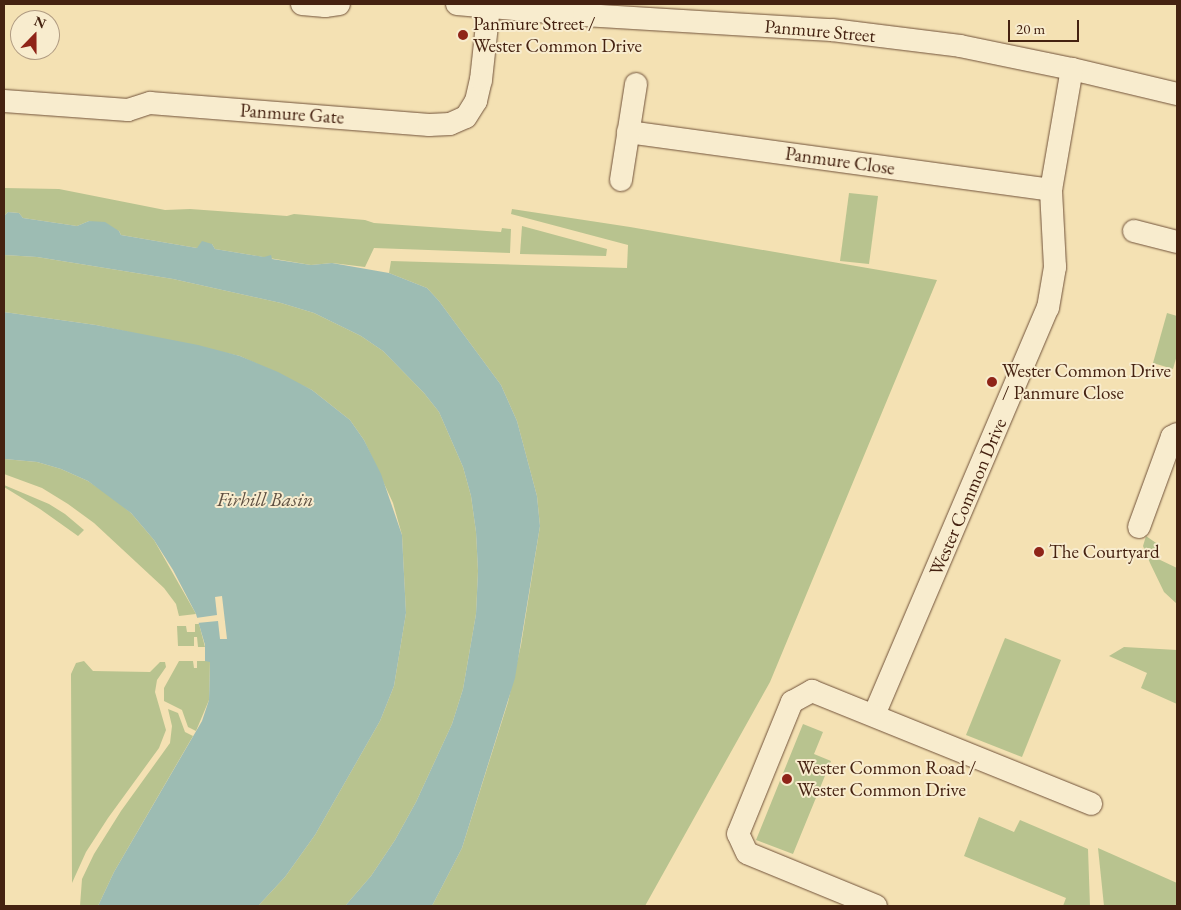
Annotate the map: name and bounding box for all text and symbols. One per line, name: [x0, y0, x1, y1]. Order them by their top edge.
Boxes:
north arrow: [10, 10, 60, 60]
scale bar: [1011, 10, 1082, 42]
text: N: [32, 12, 49, 32]
place label: Panmure Street / Wester Common Drive: [473, 13, 642, 57]
street label: Panmure Street: [764, 15, 876, 47]
text: 20 m: [1016, 19, 1045, 38]
marker: Panmure Street / Wester Common Drive: [457, 29, 469, 41]
street label: Panmure Gate: [239, 99, 345, 129]
street label: Panmure Close: [784, 142, 896, 180]
place label: Wester Common Drive / Panmure Close: [1002, 360, 1171, 404]
marker: Wester Common Drive / Panmure Close: [986, 376, 998, 388]
street label: Wester Common Drive: [925, 415, 1011, 579]
water label: Firhill Basin: [217, 487, 313, 511]
place label: The Courtyard: [1049, 541, 1160, 563]
marker: The Courtyard: [1033, 546, 1045, 558]
place label: Wester Common Road / Wester Common Drive: [797, 757, 976, 801]
marker: Wester Common Road / Wester Common Drive: [781, 773, 793, 785]

